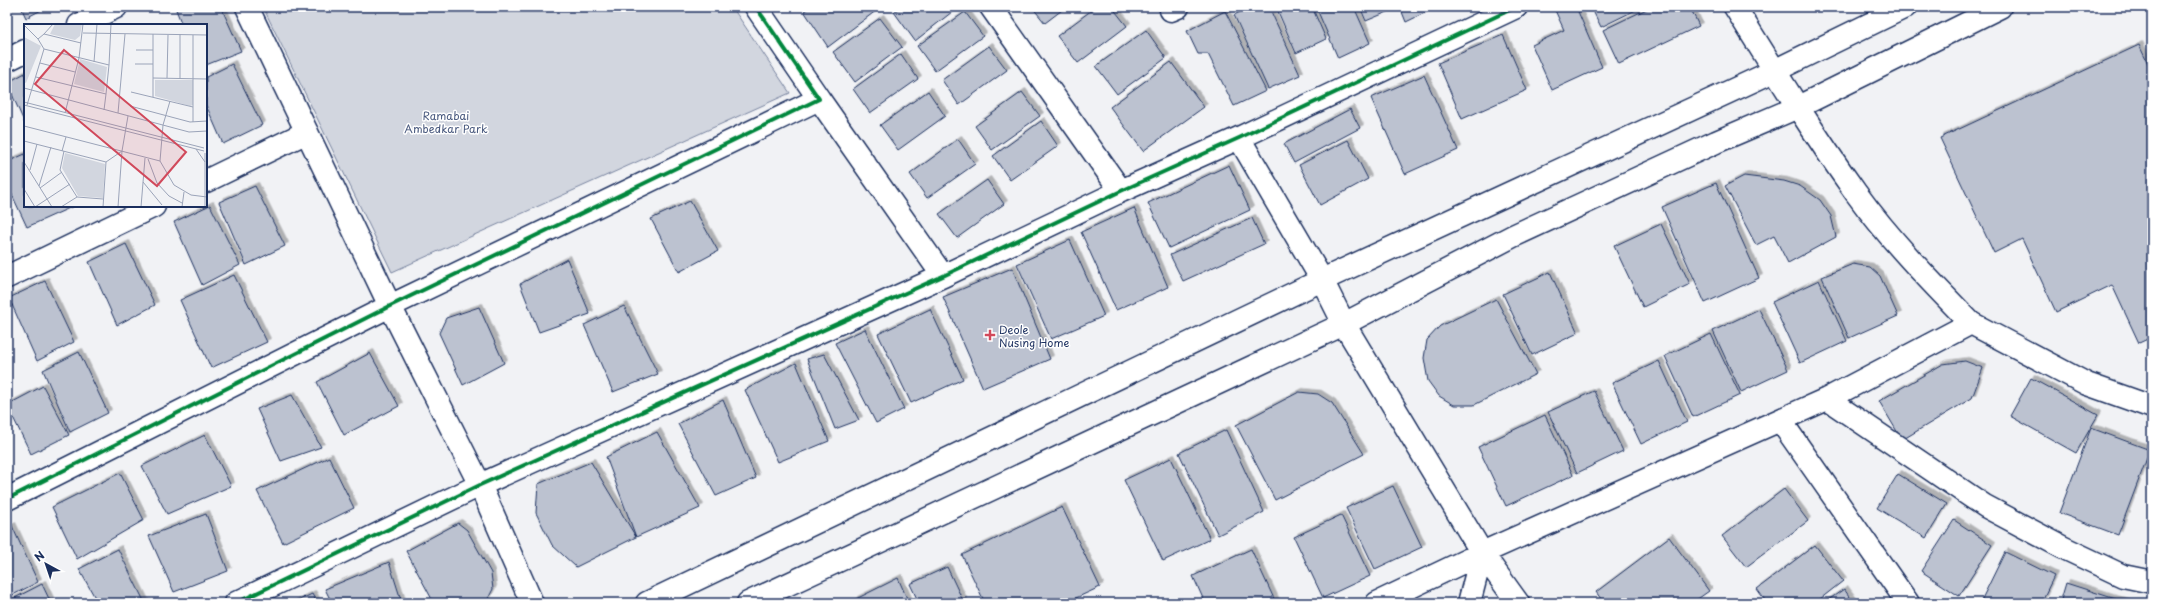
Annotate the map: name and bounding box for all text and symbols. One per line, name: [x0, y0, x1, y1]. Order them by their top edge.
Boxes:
inset map: [24, 24, 207, 207]
park label: Ramabai Ambedkar Park: [404, 107, 488, 137]
place label: Deole Nusing Home: [999, 321, 1069, 351]
marker: Deole Nusing Home: [984, 329, 996, 341]
north arrow: [26, 544, 66, 584]
text: N: [30, 546, 48, 565]

